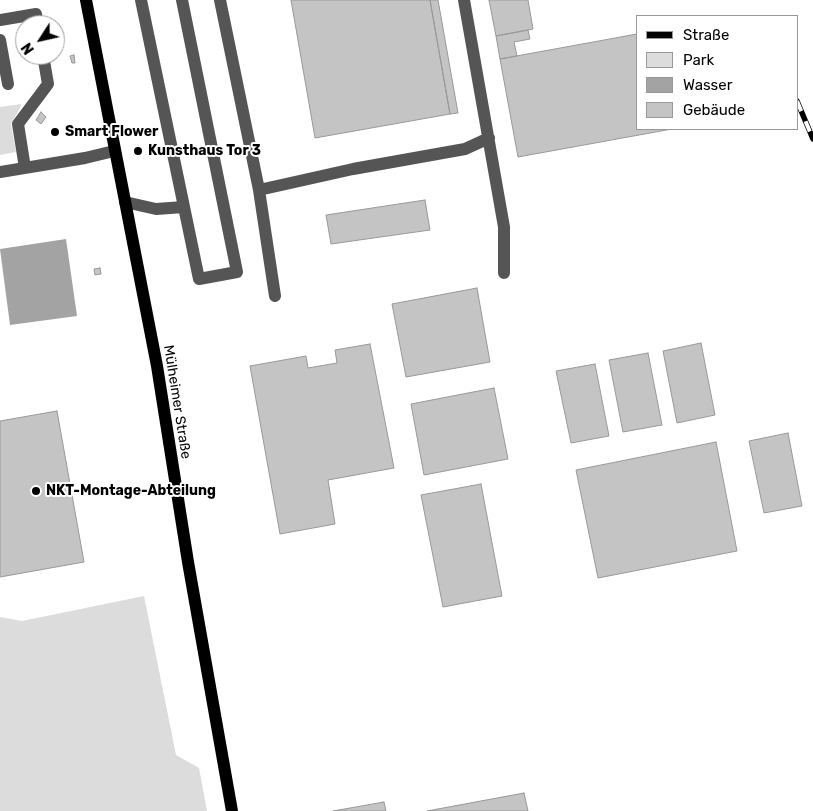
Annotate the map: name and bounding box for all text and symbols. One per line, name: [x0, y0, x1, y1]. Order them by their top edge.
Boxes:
north arrow: [15, 15, 65, 65]
legend: [636, 15, 798, 130]
text: Straße: [683, 26, 729, 44]
text: N: [18, 39, 38, 57]
text: Park: [683, 51, 714, 69]
text: Wasser: [683, 76, 732, 94]
text: Gebäude: [683, 101, 745, 119]
place label: Smart Flower: [65, 124, 158, 140]
marker: Smart Flower: [49, 126, 61, 138]
place label: Kunsthaus Tor 3: [148, 143, 261, 159]
marker: Kunsthaus Tor 3: [132, 145, 144, 157]
street label: Mülheimer Straße: [160, 344, 194, 460]
place label: NKT-Montage-Abteilung: [46, 483, 216, 499]
marker: NKT-Montage-Abteilung: [30, 485, 42, 497]

